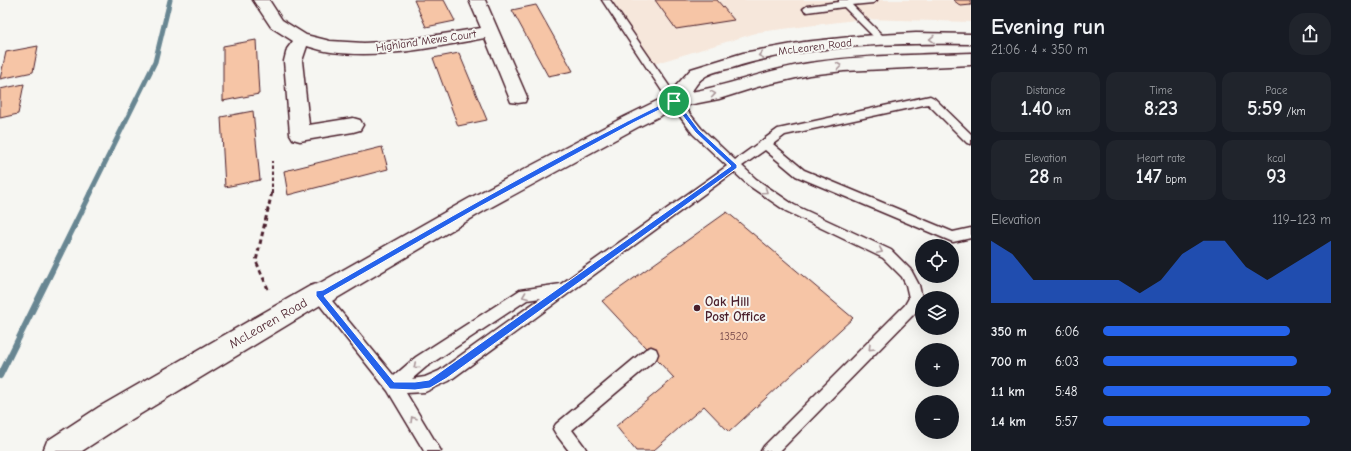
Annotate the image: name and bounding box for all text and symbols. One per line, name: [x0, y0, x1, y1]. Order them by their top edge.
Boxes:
button: share: [1289, 13, 1331, 55]
text: Evening run: [991, 14, 1105, 40]
street label: Highland Mews Court: [375, 27, 478, 54]
one-way arrow: [929, 35, 935, 43]
street label: McLearen Road: [777, 36, 853, 58]
text: 21:06 · 4 × 350 m: [991, 42, 1088, 57]
one-way arrow: [758, 50, 764, 58]
one-way arrow: [836, 61, 842, 70]
pin: [657, 84, 691, 118]
text: Distance: [1026, 84, 1065, 97]
text: Time: [1150, 84, 1172, 97]
text: Pace: [1265, 84, 1287, 97]
icon: arrive: [663, 90, 685, 112]
one-way arrow: [710, 91, 716, 99]
text: 1.40: [1020, 97, 1053, 120]
text: 8:23: [1144, 97, 1178, 120]
text: 5:59: [1247, 97, 1283, 120]
text: km: [1053, 105, 1071, 118]
text: /km: [1283, 105, 1306, 118]
text: Elevation: [1025, 152, 1067, 165]
text: Heart rate: [1137, 152, 1185, 165]
text: kcal: [1267, 152, 1286, 165]
text: 28: [1029, 165, 1049, 188]
text: 147: [1136, 165, 1162, 188]
text: 93: [1266, 165, 1286, 188]
text: m: [1049, 173, 1062, 186]
text: bpm: [1162, 173, 1186, 186]
one-way arrow: [761, 186, 768, 194]
text: Elevation: [991, 212, 1041, 227]
text: 119–123 m: [1272, 212, 1331, 227]
map controls: [915, 239, 959, 439]
button: locate: [915, 239, 959, 283]
one-way arrow: [876, 246, 883, 254]
one-way arrow: [521, 291, 528, 299]
button: layers: [915, 291, 959, 335]
place label: Oak Hill Post Office: [705, 294, 766, 324]
street label: McLearen Road: [226, 295, 310, 351]
marker: Oak Hill Post Office: [692, 303, 702, 313]
text: 350 m: [991, 324, 1027, 339]
text: 6:06: [1055, 324, 1079, 339]
house number: 13520: [720, 330, 748, 343]
one-way arrow: [868, 343, 876, 351]
button: +: [915, 343, 959, 387]
text: 700 m: [991, 354, 1027, 369]
text: 6:03: [1055, 354, 1079, 369]
one-way arrow: [413, 361, 421, 369]
text: 1.1 km: [991, 384, 1025, 399]
text: 5:48: [1055, 384, 1077, 399]
button: −: [915, 395, 959, 439]
text: 1.4 km: [991, 414, 1026, 429]
text: 5:57: [1055, 414, 1078, 429]
one-way arrow: [410, 416, 417, 423]

